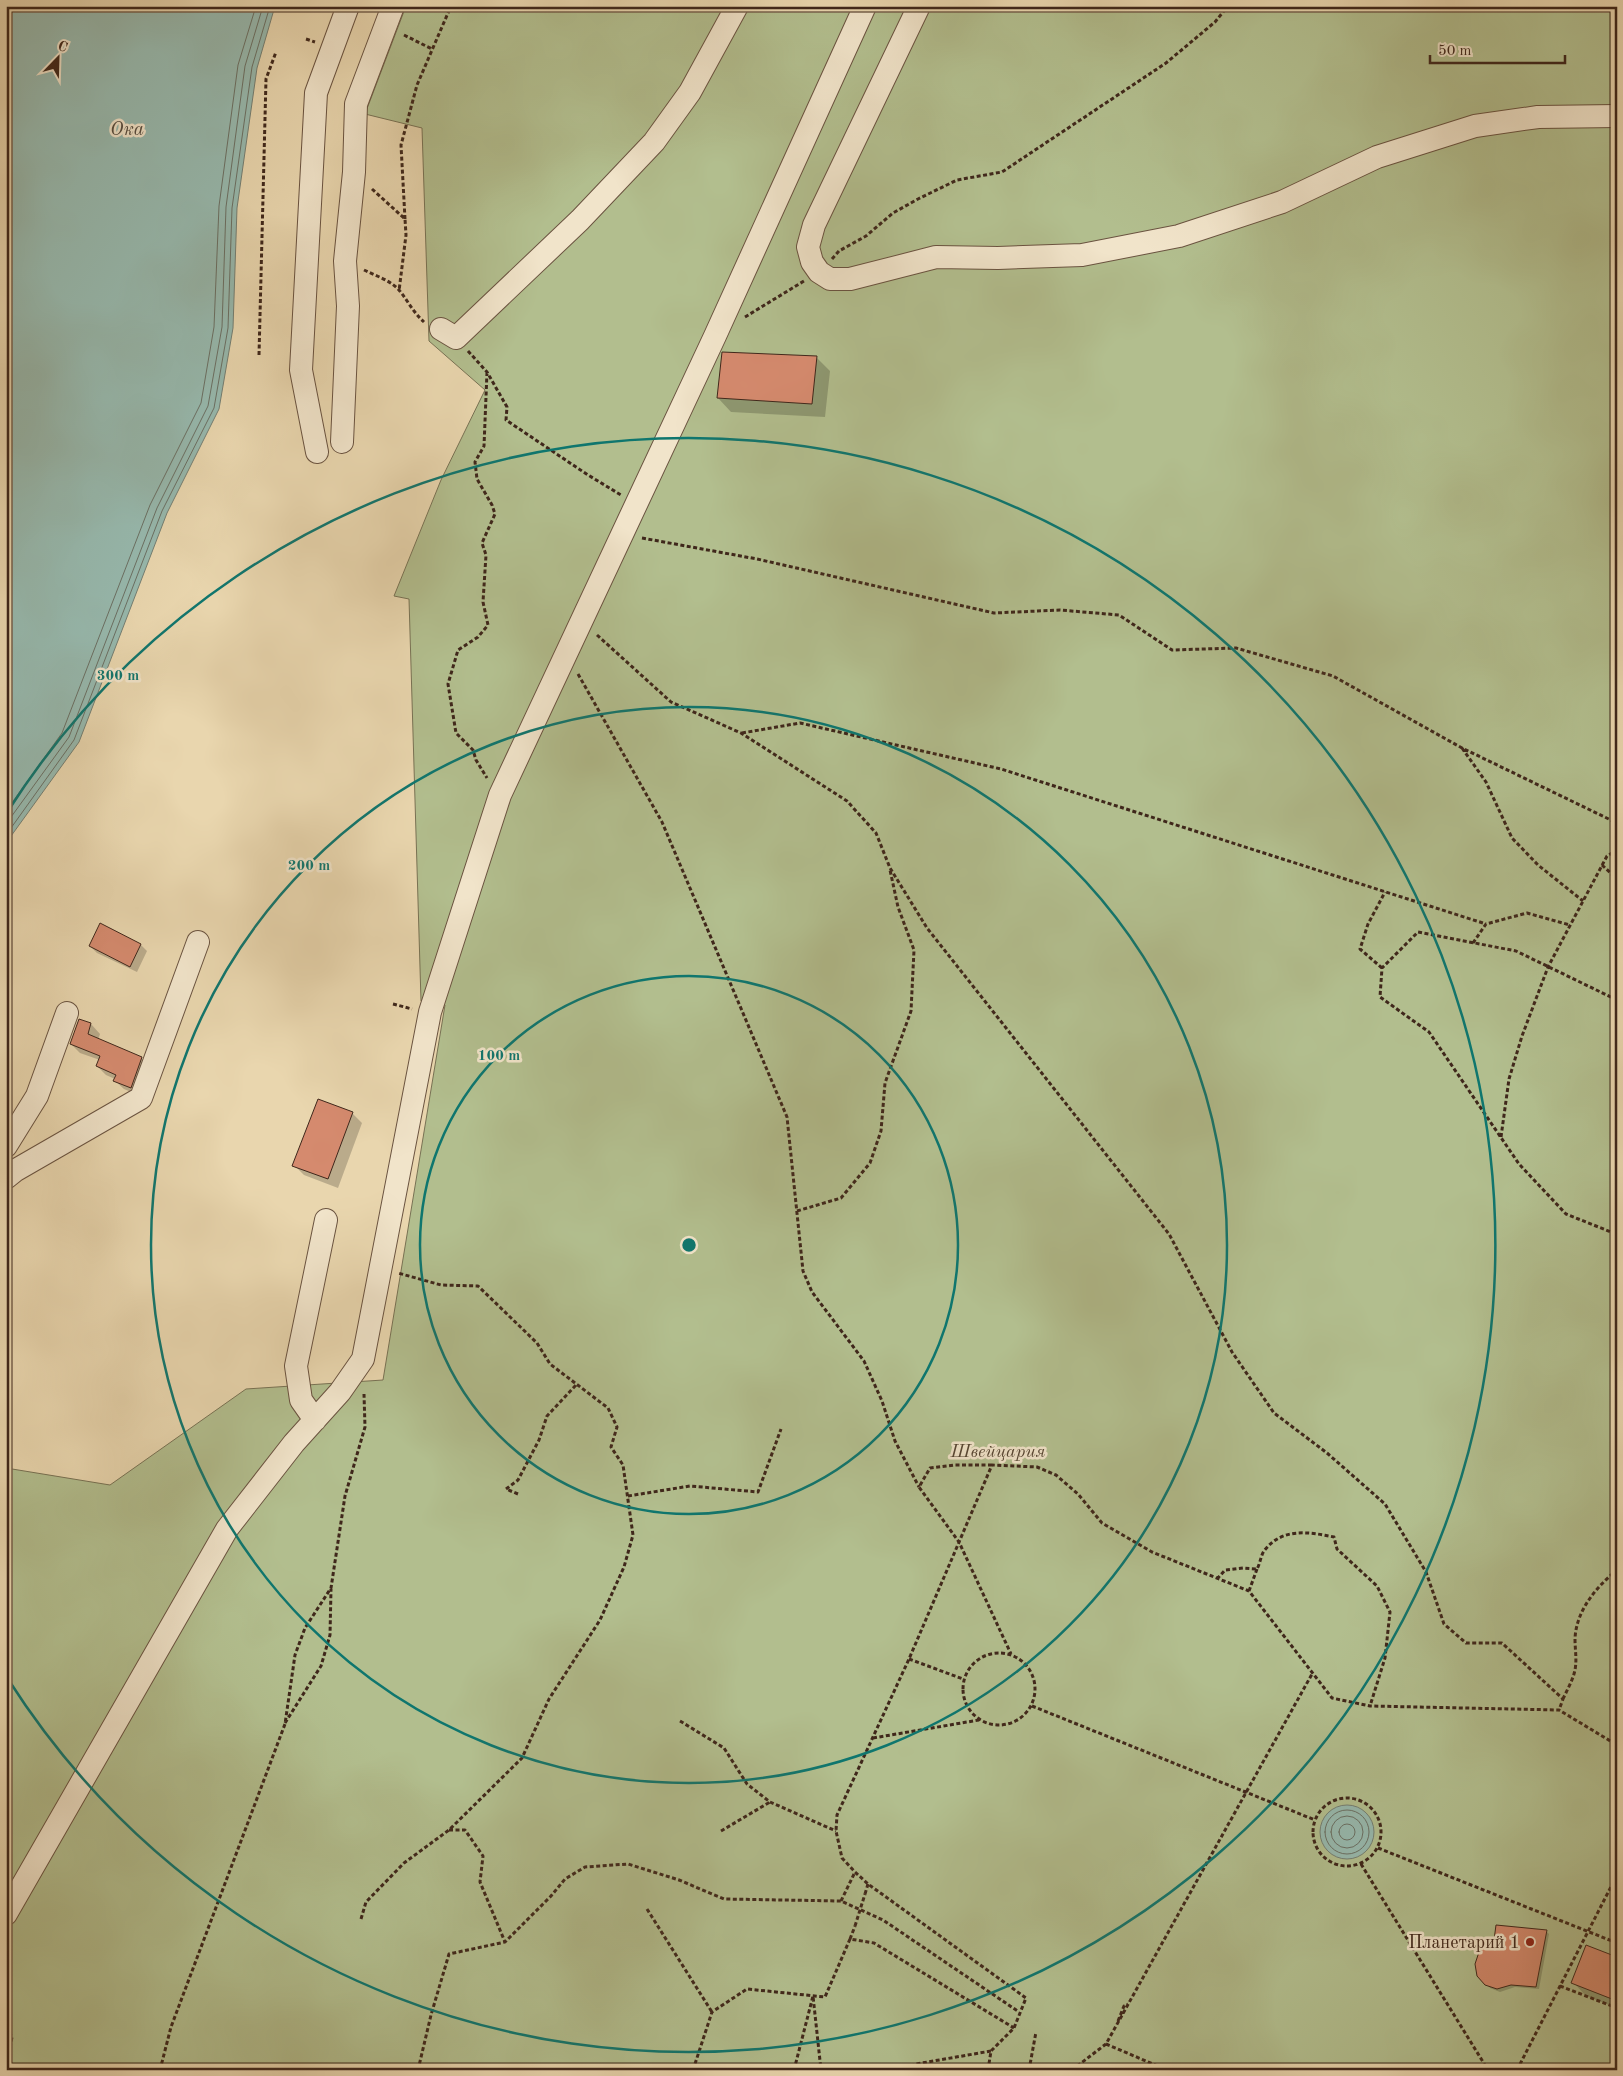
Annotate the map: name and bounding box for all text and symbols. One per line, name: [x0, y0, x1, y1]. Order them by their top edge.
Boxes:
north arrow: [32, 32, 82, 82]
scale bar: [1430, 32, 1566, 64]
text: С: [56, 39, 70, 55]
text: 50 m: [1438, 44, 1472, 59]
water label: Ока: [110, 121, 144, 140]
text: 300 m: [97, 669, 139, 684]
text: 200 m: [288, 859, 330, 874]
text: 100 m: [478, 1049, 520, 1064]
centre of rings: [680, 1236, 698, 1254]
park label: Швейцария: [949, 1443, 1046, 1461]
place label: Планетарий 1: [1408, 1934, 1520, 1952]
marker: Планетарий 1: [1524, 1936, 1536, 1948]

